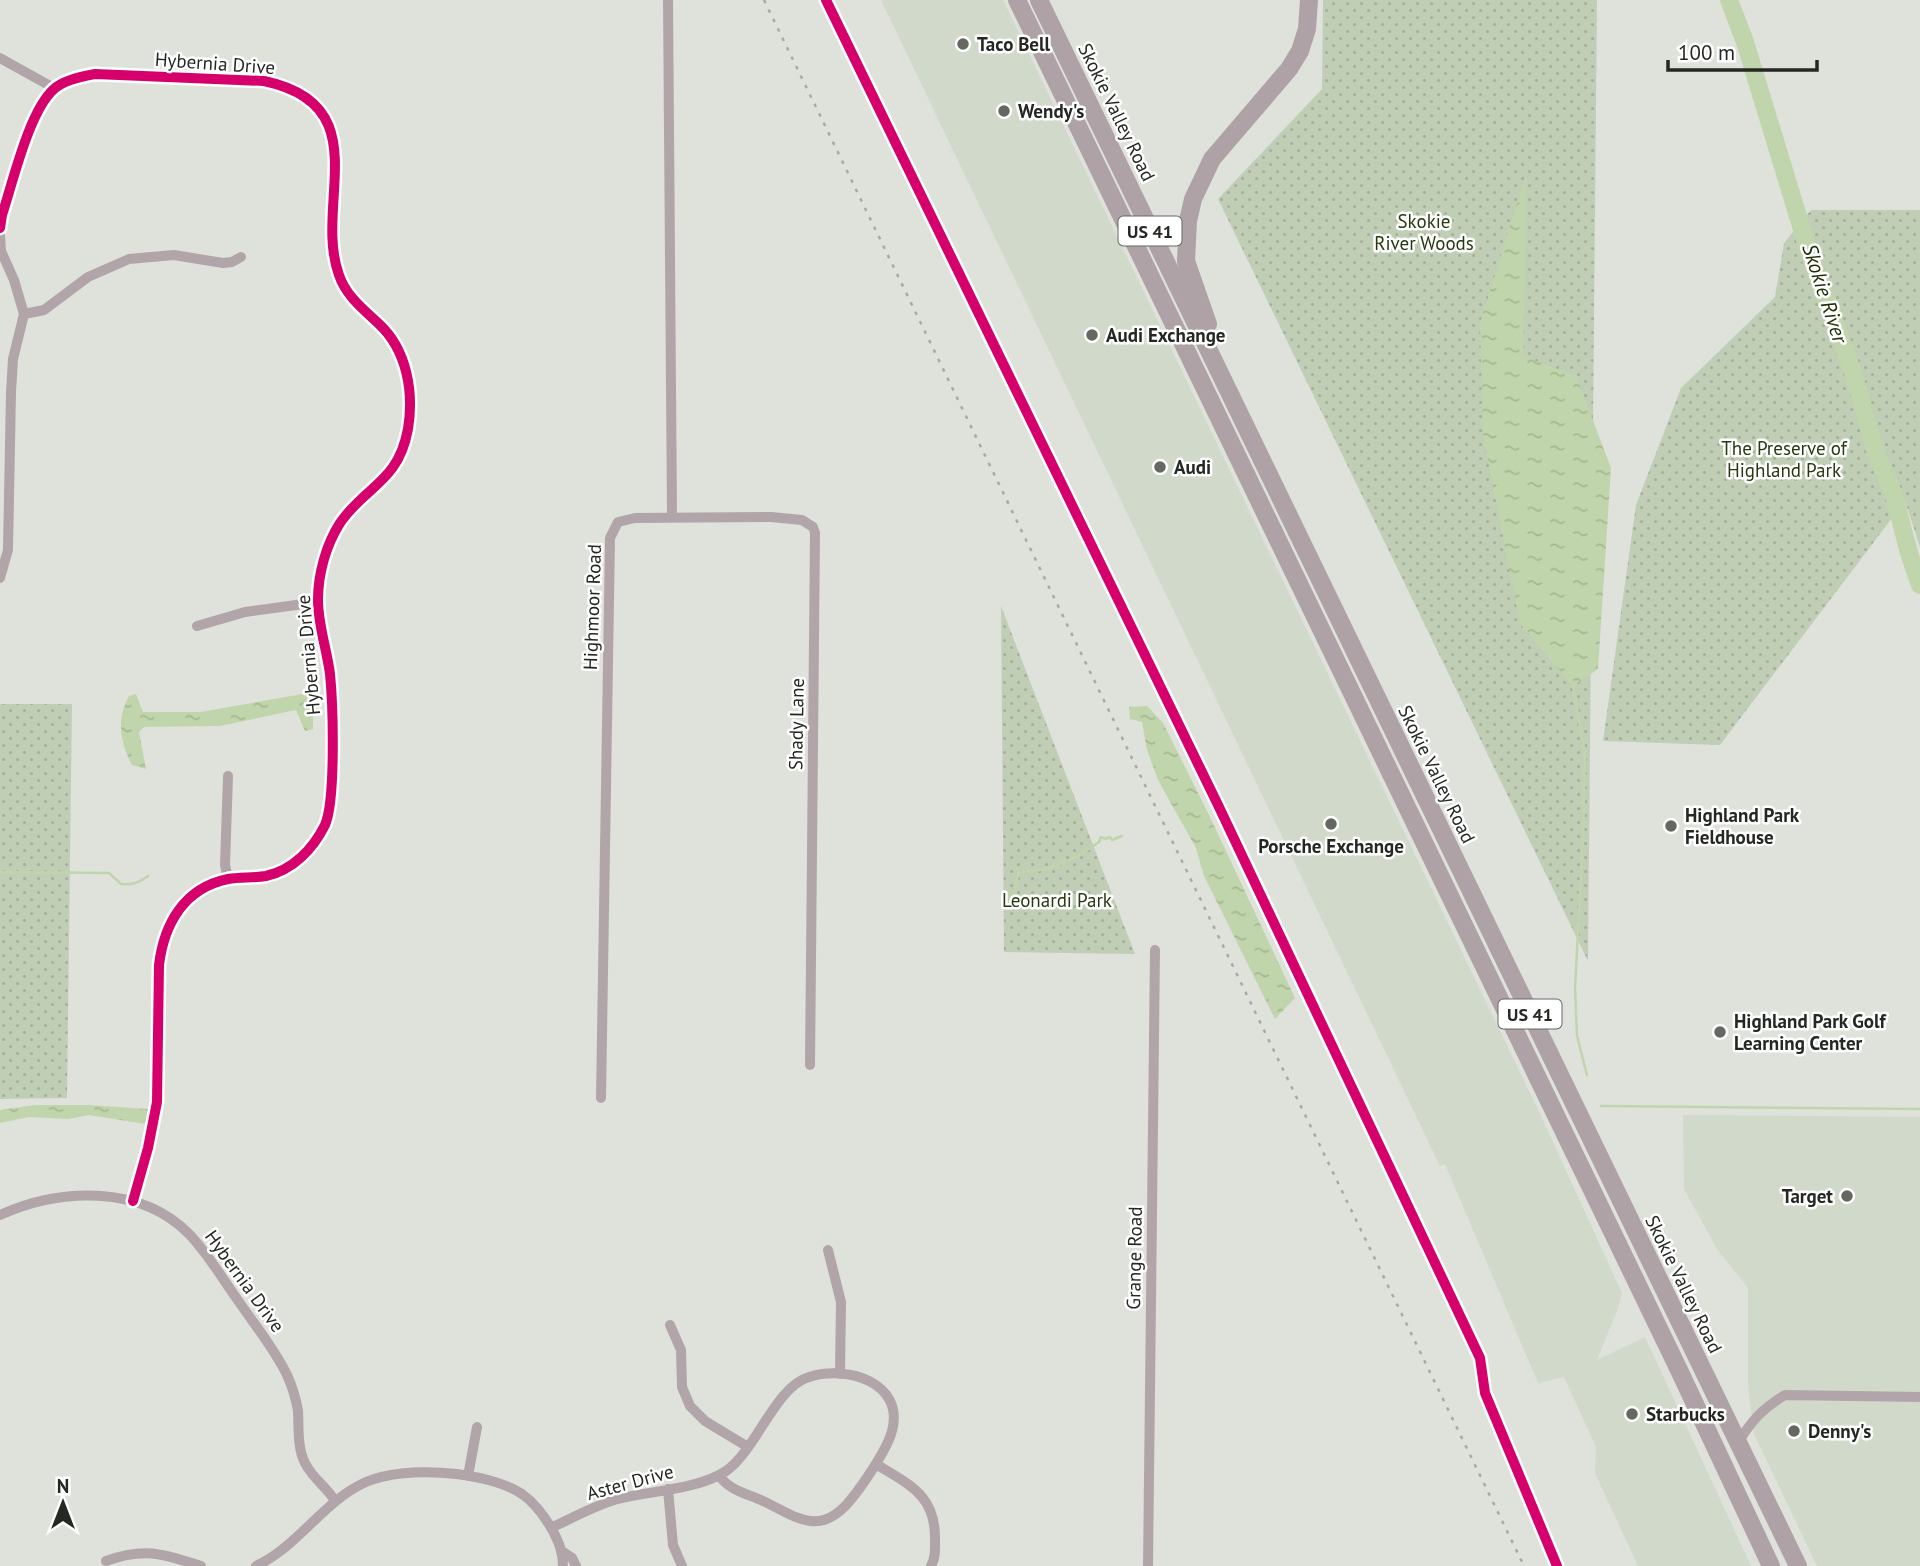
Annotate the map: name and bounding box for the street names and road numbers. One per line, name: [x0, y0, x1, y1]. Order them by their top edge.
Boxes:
street label: Skokie Valley Road: [1073, 39, 1161, 185]
street label: Hybernia Drive: [154, 47, 276, 79]
road number: US 41: [1118, 216, 1182, 246]
street label: Highmoor Road: [578, 544, 606, 670]
street label: Hybernia Drive: [291, 594, 325, 716]
street label: Shady Lane: [783, 678, 809, 770]
street label: Skokie Valley Road: [1393, 701, 1481, 847]
road number: US 41: [1498, 1000, 1562, 1028]
street label: Grange Road: [1121, 1206, 1147, 1310]
street label: Skokie Valley Road: [1640, 1211, 1728, 1357]
street label: Hybernia Drive: [200, 1225, 290, 1337]
street label: Aster Drive: [584, 1459, 676, 1505]

